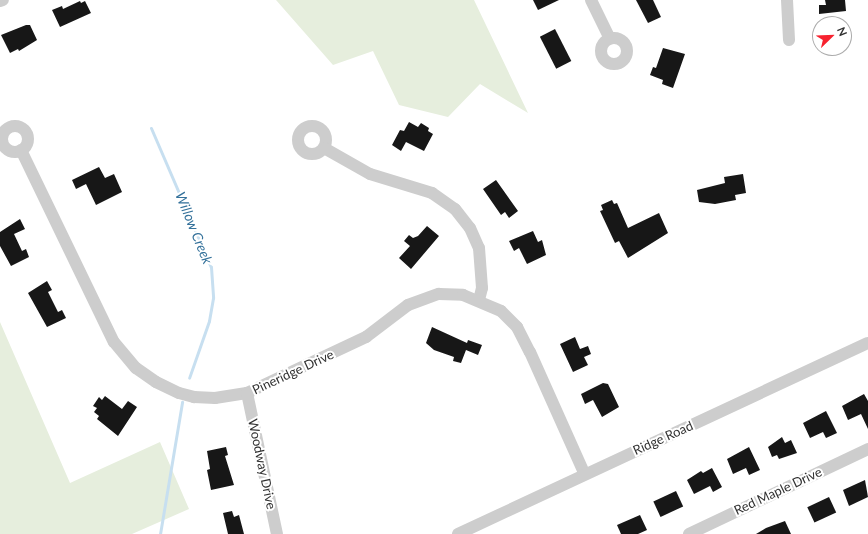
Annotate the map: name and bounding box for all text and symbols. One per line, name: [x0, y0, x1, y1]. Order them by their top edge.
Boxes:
north arrow: [812, 16, 852, 56]
text: N: [835, 25, 850, 38]
water label: Willow Creek: [172, 189, 216, 267]
street label: Pineridge Drive: [250, 346, 336, 398]
street label: Woodway Drive: [245, 417, 279, 511]
street label: Ridge Road: [631, 418, 695, 458]
street label: Red Maple Drive: [732, 464, 824, 518]

